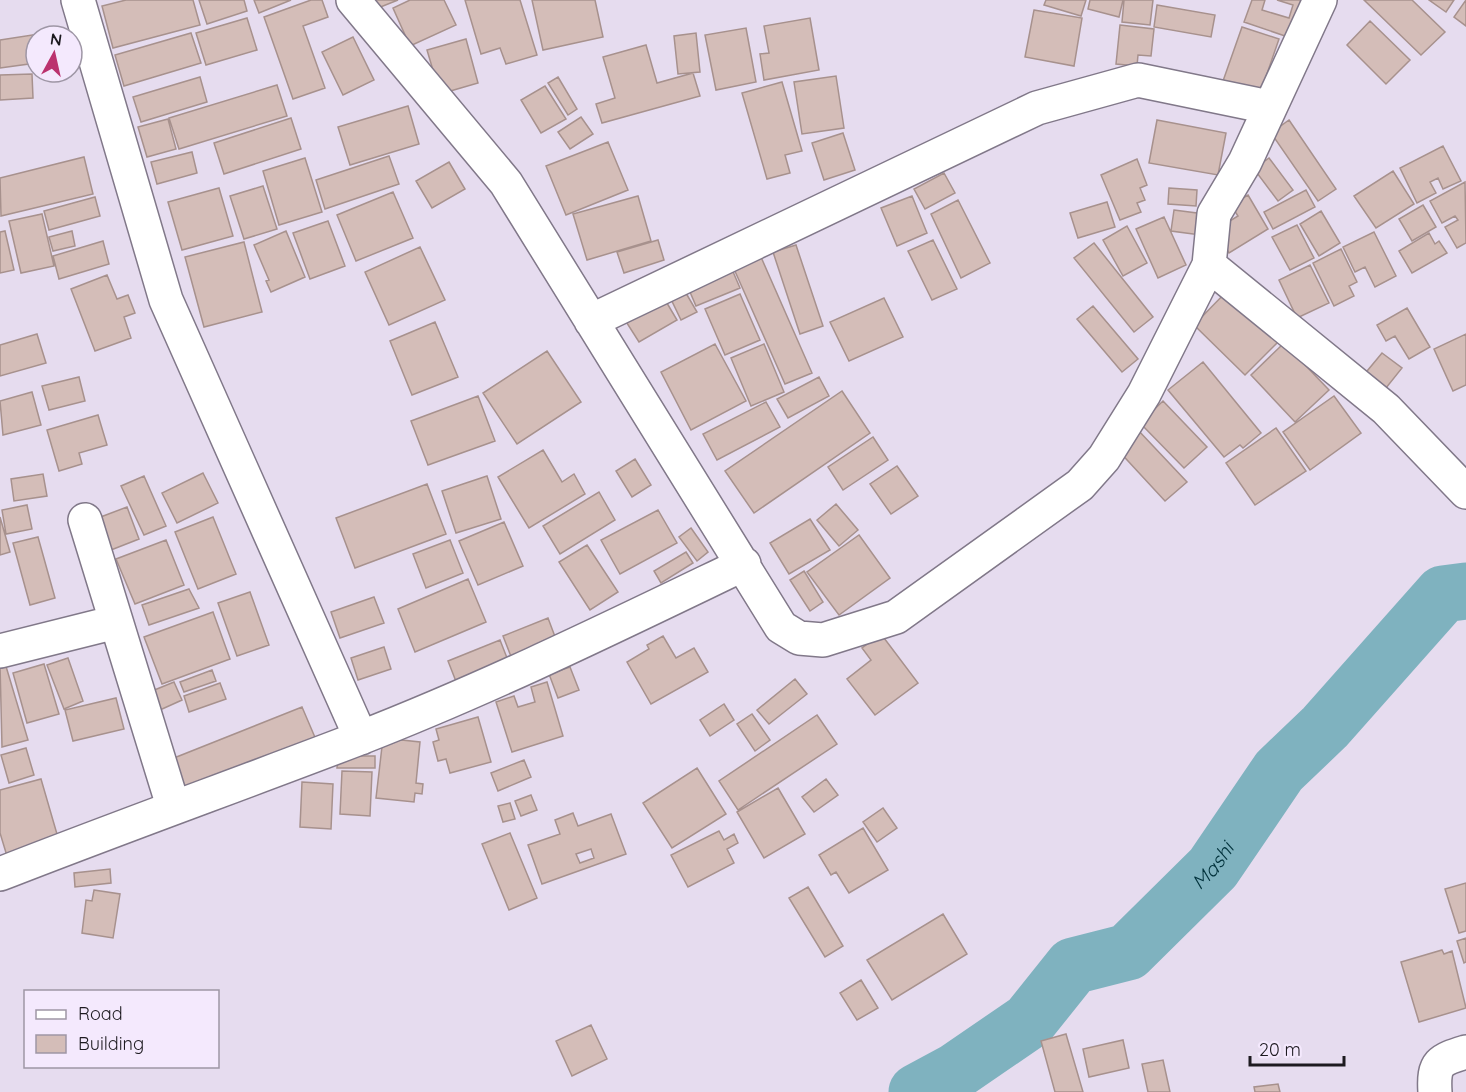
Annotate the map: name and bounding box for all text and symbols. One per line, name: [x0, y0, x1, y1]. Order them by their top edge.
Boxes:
north arrow: [24, 24, 84, 84]
text: N: [49, 28, 63, 50]
water label: Mashi: [1186, 835, 1240, 894]
legend: [24, 990, 219, 1068]
text: Road: [78, 1002, 123, 1025]
scale bar: [1250, 1029, 1344, 1067]
text: Building: [78, 1032, 144, 1055]
text: 20 m: [1259, 1038, 1301, 1061]

